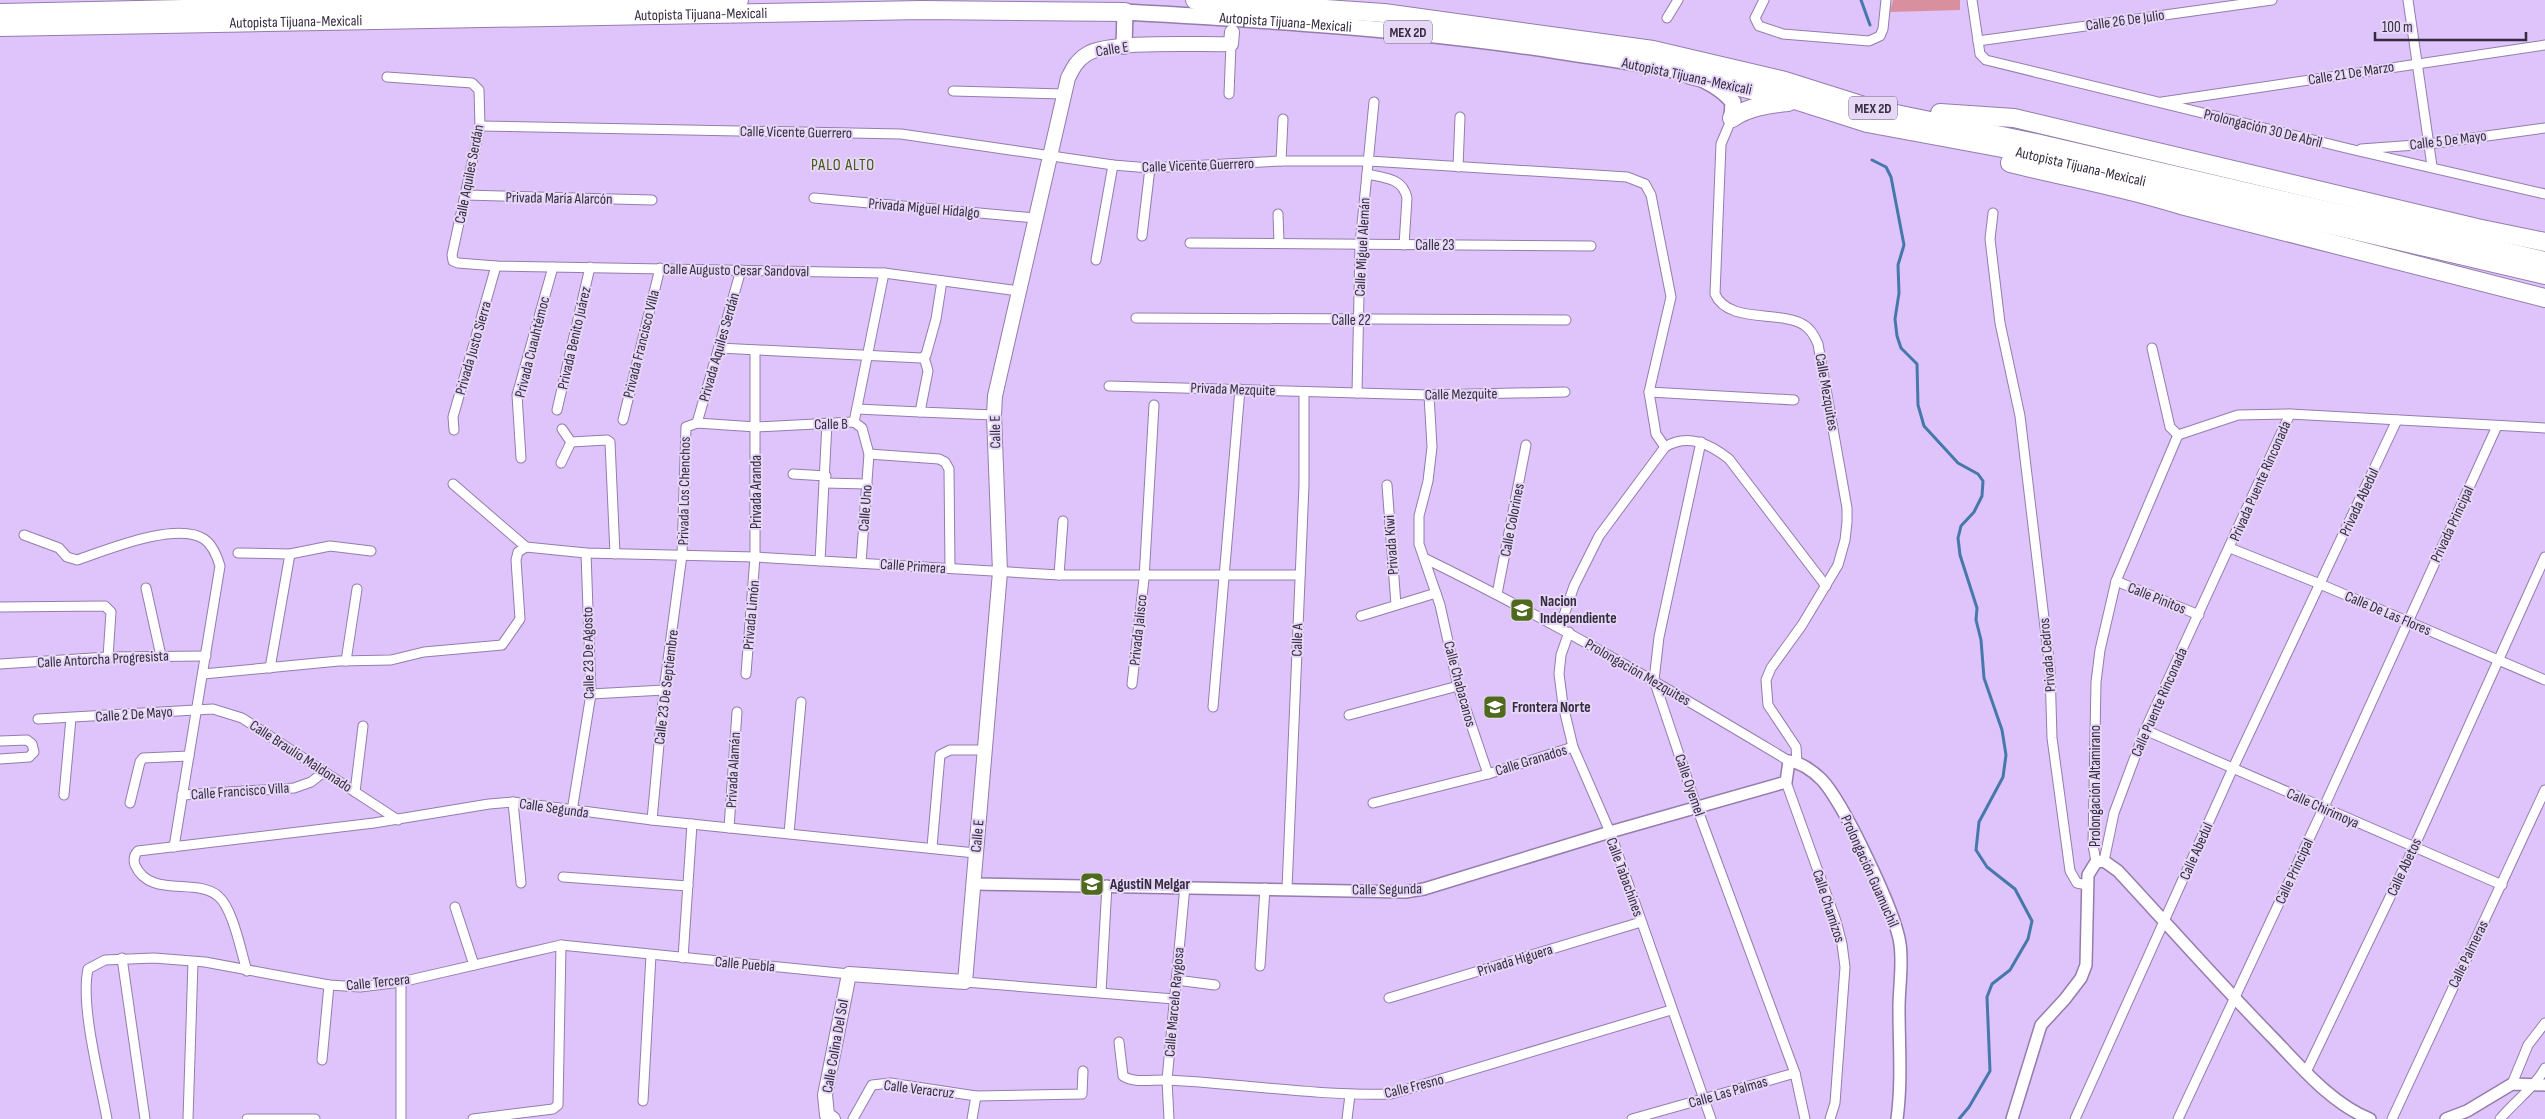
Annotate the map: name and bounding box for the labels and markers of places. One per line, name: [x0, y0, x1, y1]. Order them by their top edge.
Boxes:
place label: Nacion Independiente: [1540, 592, 1617, 628]
school or university icon: Nacion Independiente: [1509, 597, 1535, 623]
school or university icon: Frontera Norte: [1482, 694, 1508, 720]
place label: Frontera Norte: [1512, 698, 1591, 717]
school or university icon: AgustiN Melgar: [1079, 871, 1105, 897]
place label: AgustiN Melgar: [1109, 875, 1190, 894]

